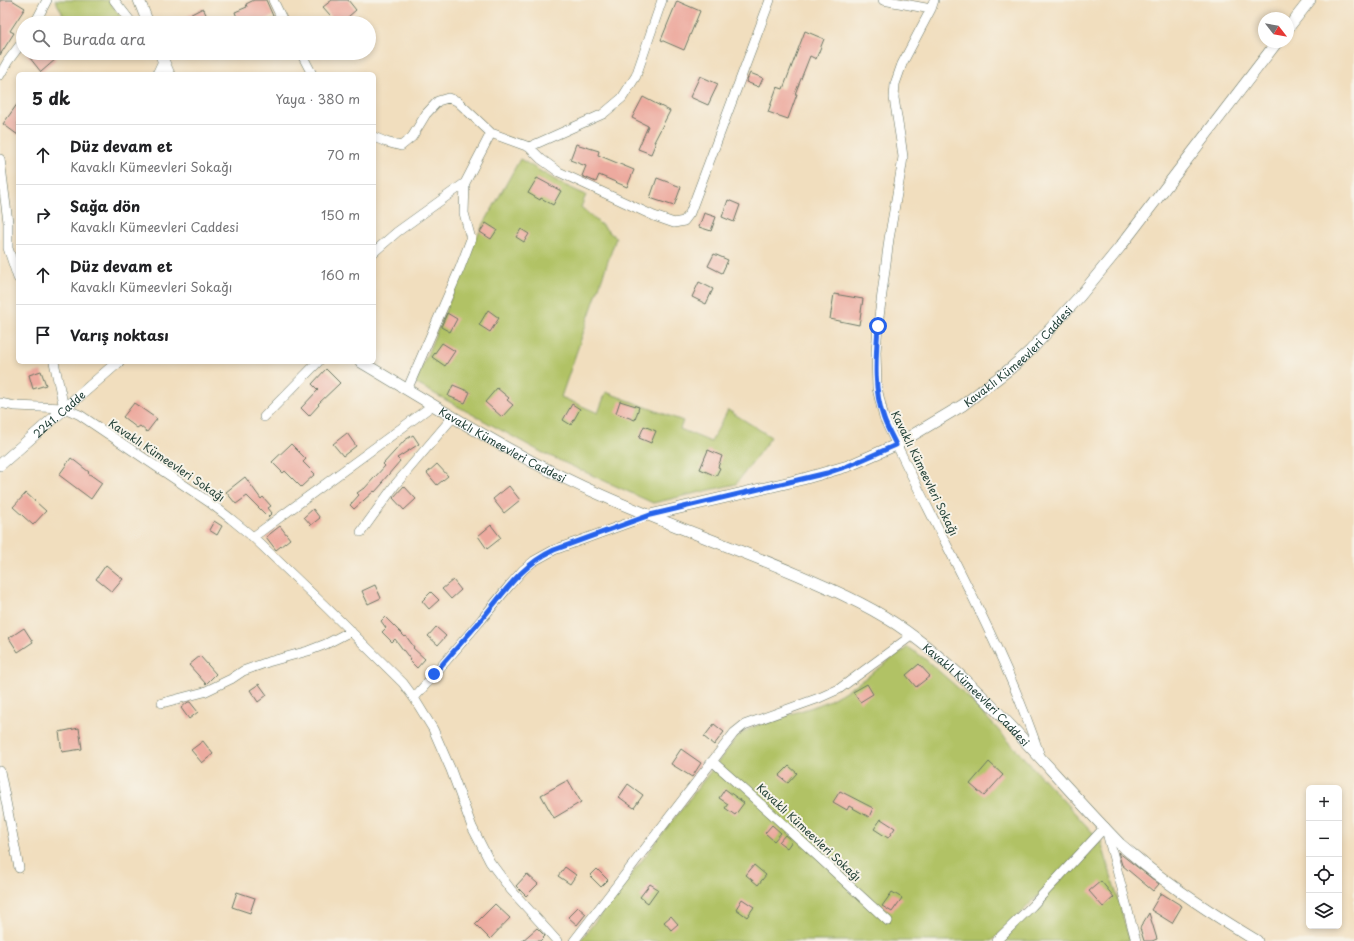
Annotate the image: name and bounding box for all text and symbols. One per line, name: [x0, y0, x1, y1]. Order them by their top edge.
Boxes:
north arrow: [1258, 12, 1294, 48]
search box: [16, 16, 376, 60]
icon: search: [30, 27, 52, 49]
text: Burada ara: [62, 27, 145, 50]
text: 5 dk: [32, 85, 70, 111]
text: Yaya · 380 m: [275, 89, 360, 108]
text: Düz devam et: [70, 134, 173, 157]
icon: ahead: [32, 144, 54, 166]
text: 70 m: [327, 145, 360, 164]
text: Kavaklı Kümeevleri Sokağı: [70, 157, 232, 176]
text: Sağa dön: [70, 194, 140, 217]
icon: right: [32, 204, 54, 226]
text: 150 m: [321, 205, 360, 224]
text: Kavaklı Kümeevleri Caddesi: [70, 217, 239, 236]
text: Düz devam et: [70, 254, 173, 277]
icon: ahead: [32, 264, 54, 286]
text: 160 m: [321, 265, 360, 284]
text: Kavaklı Kümeevleri Sokağı: [70, 277, 232, 296]
street label: Kavaklı Kümeevleri Caddesi: [959, 302, 1076, 410]
route start: [869, 317, 887, 335]
text: Varış noktası: [70, 323, 169, 346]
icon: arrive: [32, 324, 54, 346]
street label: 2241. Cadde: [29, 386, 89, 441]
street label: Kavaklı Kümeevleri Caddesi: [436, 402, 569, 486]
street label: Kavaklı Kümeevleri Sokağı: [887, 408, 963, 538]
street label: Kavaklı Kümeevleri Sokağı: [105, 415, 229, 505]
street label: Kavaklı Kümeevleri Caddesi: [919, 638, 1034, 750]
route end: [425, 665, 443, 683]
street label: Kavaklı Kümeevleri Sokağı: [753, 779, 865, 885]
map controls: [1306, 785, 1342, 929]
button: +: [1306, 785, 1342, 821]
button: −: [1306, 821, 1342, 857]
button: locate: [1306, 857, 1342, 893]
button: layers: [1306, 893, 1342, 929]

